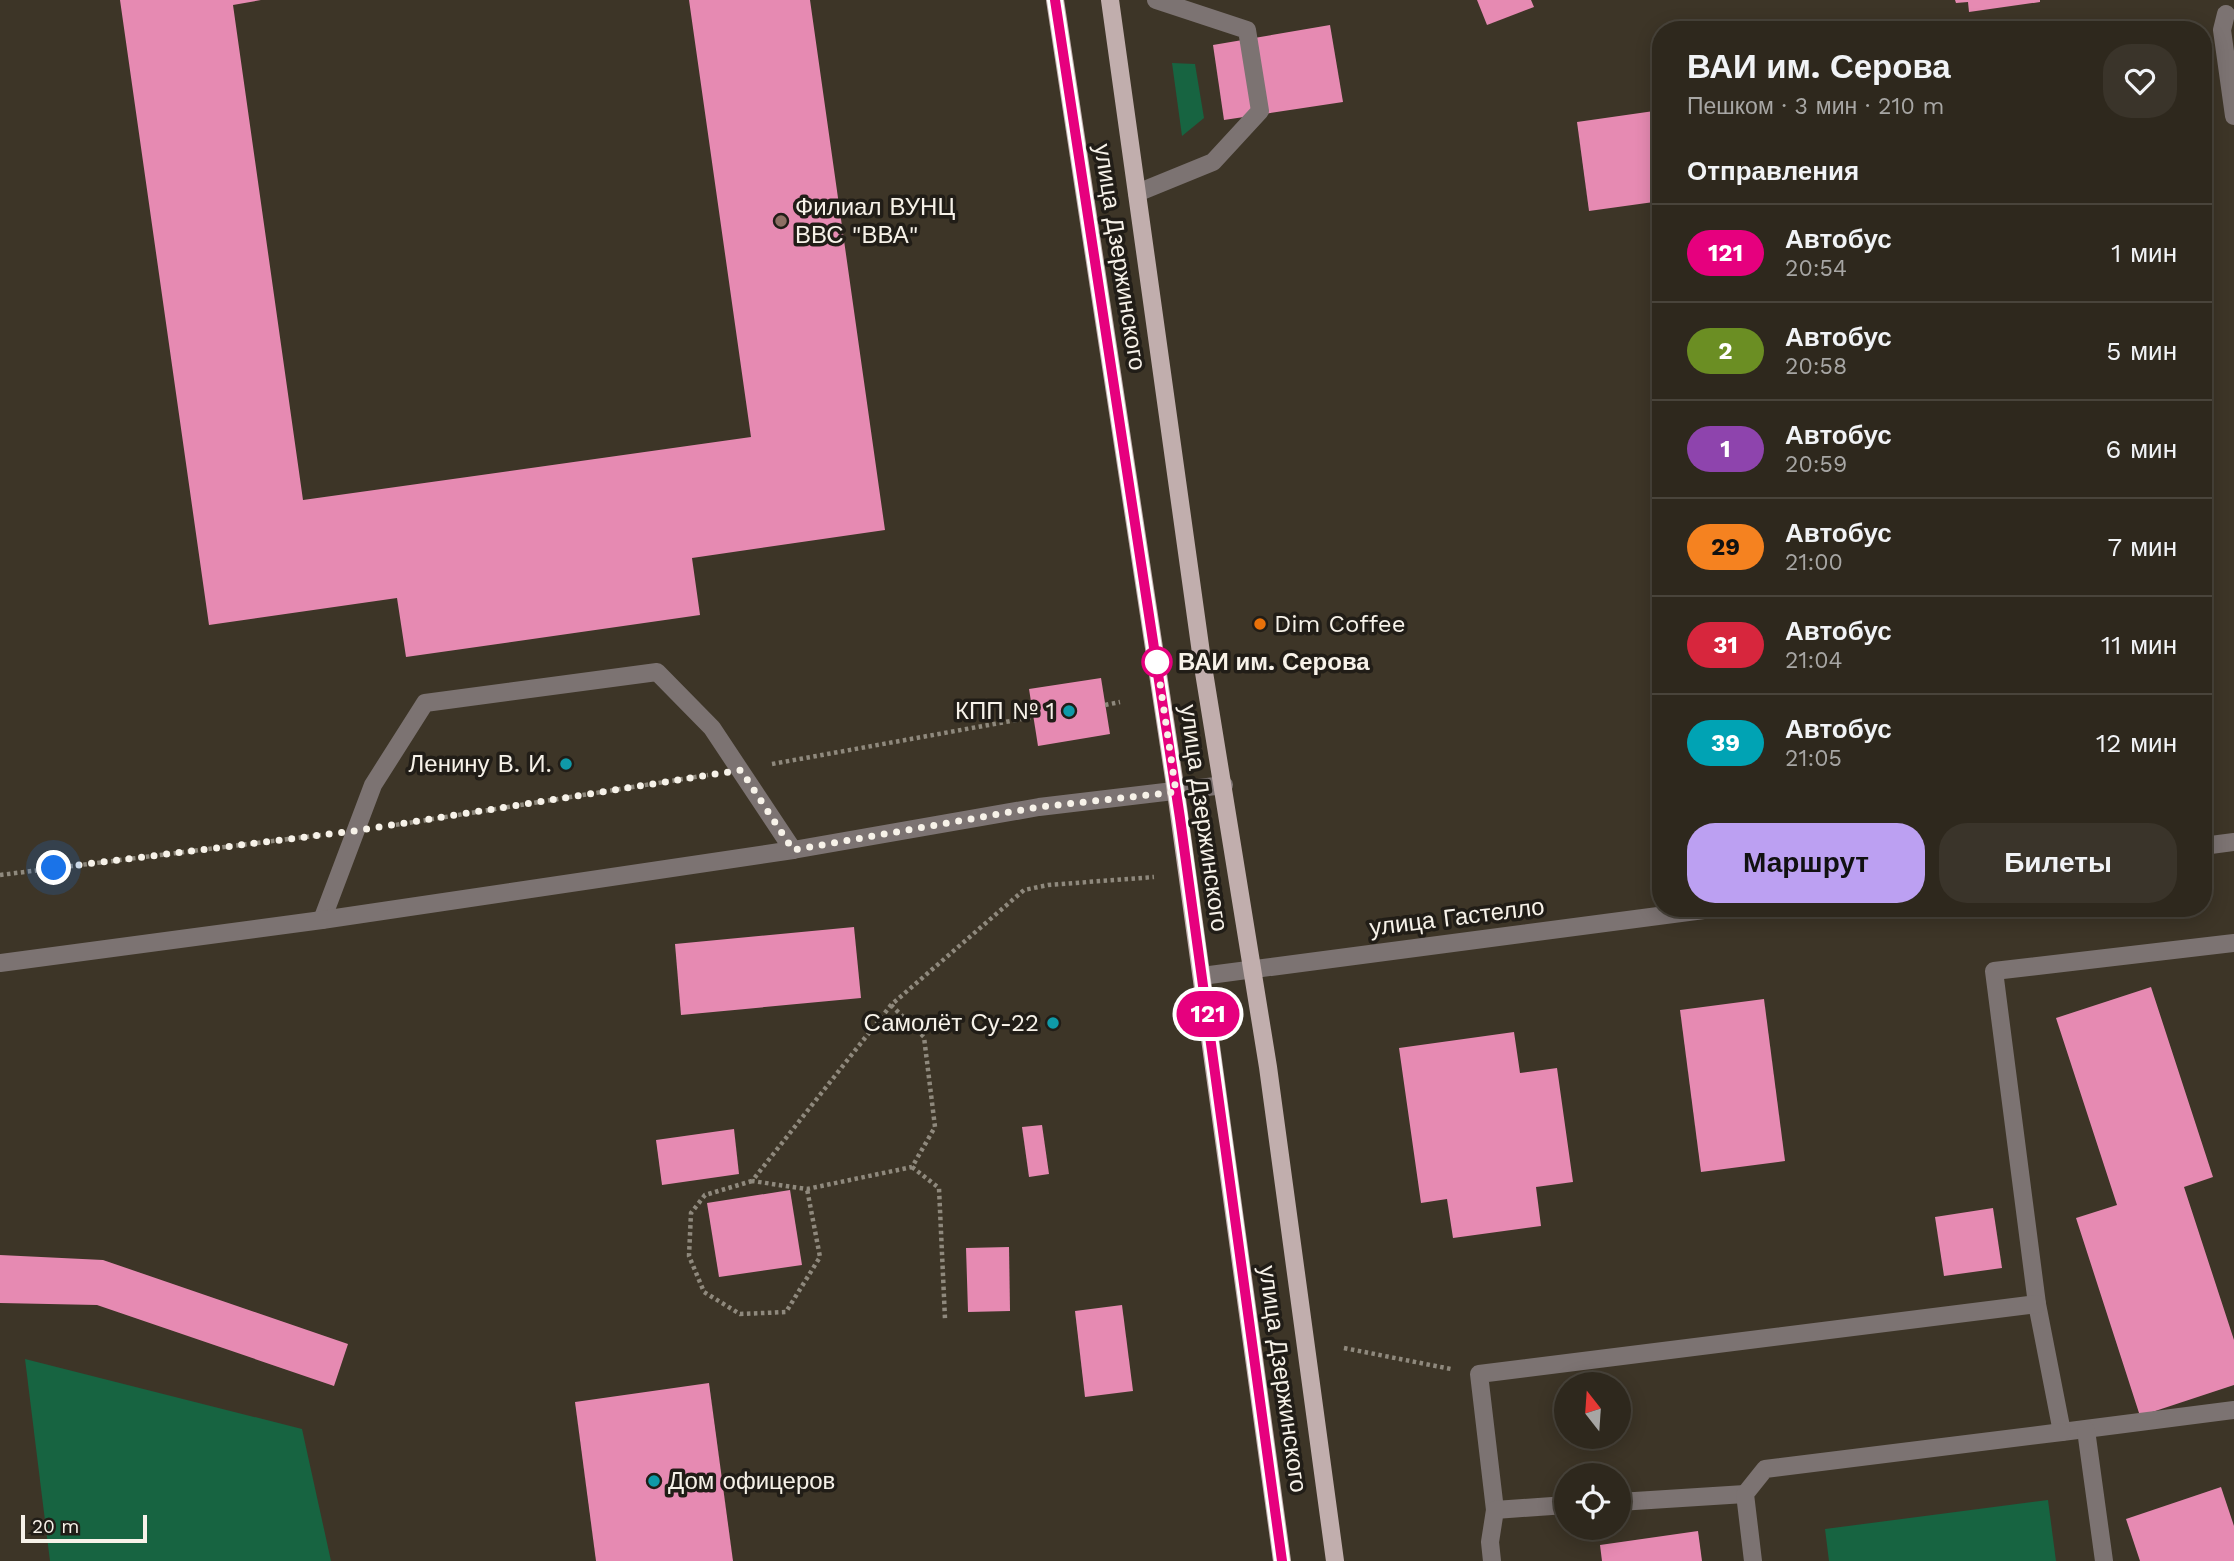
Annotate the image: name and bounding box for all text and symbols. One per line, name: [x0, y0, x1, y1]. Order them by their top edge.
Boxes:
button: heart: [2103, 44, 2177, 118]
text: ВАИ им. Серова: [1687, 47, 1951, 86]
text: Пешком · 3 мин · 210 m: [1687, 93, 1945, 120]
street label: улица Дзержинского: [1088, 142, 1152, 372]
text: Отправления: [1687, 156, 1859, 186]
place label: Филиал ВУНЦ ВВС "ВВА": [795, 193, 955, 249]
marker: Филиал ВУНЦ ВВС "ВВА": [773, 213, 789, 229]
text: Автобус: [1785, 224, 1892, 254]
text: 1 мин: [2111, 238, 2177, 268]
text: 121: [1708, 239, 1743, 267]
text: 20:54: [1785, 255, 1847, 282]
text: Автобус: [1785, 322, 1892, 352]
text: 5 мин: [2106, 336, 2177, 366]
text: 2: [1718, 337, 1733, 365]
text: 20:58: [1785, 353, 1847, 380]
text: Автобус: [1785, 420, 1892, 450]
text: 6 мин: [2106, 434, 2177, 464]
text: 1: [1720, 435, 1731, 463]
text: 20:59: [1785, 451, 1847, 478]
text: Автобус: [1785, 518, 1892, 548]
text: 7 мин: [2108, 532, 2177, 562]
text: 29: [1711, 533, 1740, 561]
text: 21:00: [1785, 549, 1843, 576]
place label: Dim Coffee: [1274, 610, 1406, 638]
marker: Dim Coffee: [1252, 616, 1268, 632]
text: Автобус: [1785, 616, 1892, 646]
text: 11 мин: [2101, 630, 2177, 660]
text: 31: [1713, 631, 1738, 659]
marker: ВАИ им. Серова: [1142, 647, 1172, 677]
text: 21:04: [1785, 647, 1843, 674]
place label: ВАИ им. Серова: [1178, 648, 1370, 676]
place label: КПП № 1: [955, 697, 1055, 725]
marker: КПП № 1: [1061, 703, 1077, 719]
street label: улица Дзержинского: [1174, 703, 1234, 933]
text: Автобус: [1785, 714, 1892, 744]
text: 12 мин: [2096, 728, 2177, 758]
text: 39: [1711, 729, 1740, 757]
text: 21:05: [1785, 745, 1842, 772]
place label: Ленину В. И.: [409, 750, 552, 778]
marker: Ленину В. И.: [558, 756, 574, 772]
button: Маршрут: [1687, 823, 1925, 903]
button: Билеты: [1939, 823, 2177, 903]
your location: [36, 850, 71, 885]
street label: улица Гастелло: [1368, 892, 1546, 942]
line badge: 121: [1168, 991, 1248, 1037]
text: 121: [1191, 1000, 1226, 1028]
place label: Самолёт Су-22: [864, 1009, 1039, 1037]
marker: Самолёт Су-22: [1045, 1015, 1061, 1031]
street label: улица Дзержинского: [1253, 1264, 1313, 1494]
north arrow: [1554, 1372, 1631, 1449]
map controls: [1554, 1372, 1631, 1540]
button: locate: [1554, 1463, 1631, 1540]
place label: Дом офицеров: [668, 1467, 835, 1495]
marker: Дом офицеров: [646, 1473, 662, 1489]
scale bar: [21, 1512, 147, 1544]
text: 20 m: [32, 1515, 79, 1538]

